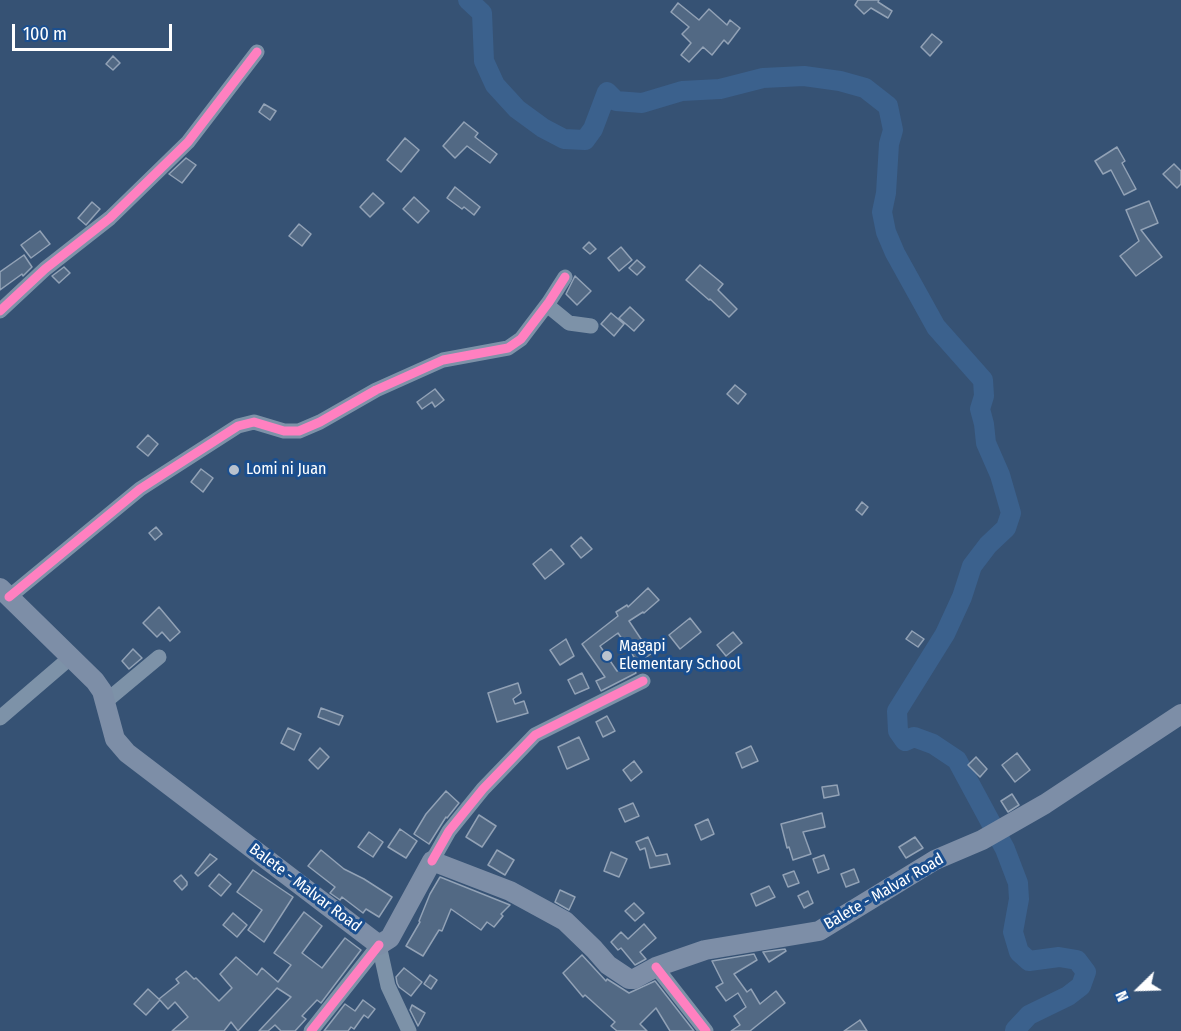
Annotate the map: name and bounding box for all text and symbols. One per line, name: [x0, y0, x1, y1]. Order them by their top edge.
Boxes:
scale bar: [15, 12, 176, 50]
text: 100 m: [23, 23, 67, 45]
place label: Lomi ni Juan: [246, 460, 326, 480]
marker: Lomi ni Juan: [227, 463, 241, 477]
place label: Magapi Elementary School: [619, 637, 741, 675]
marker: Magapi Elementary School: [600, 649, 614, 663]
street label: Balete - Malvar Road: [245, 840, 365, 936]
street label: Balete - Malvar Road: [821, 850, 947, 934]
north arrow: [1109, 959, 1169, 1019]
text: N: [1111, 988, 1133, 1004]

